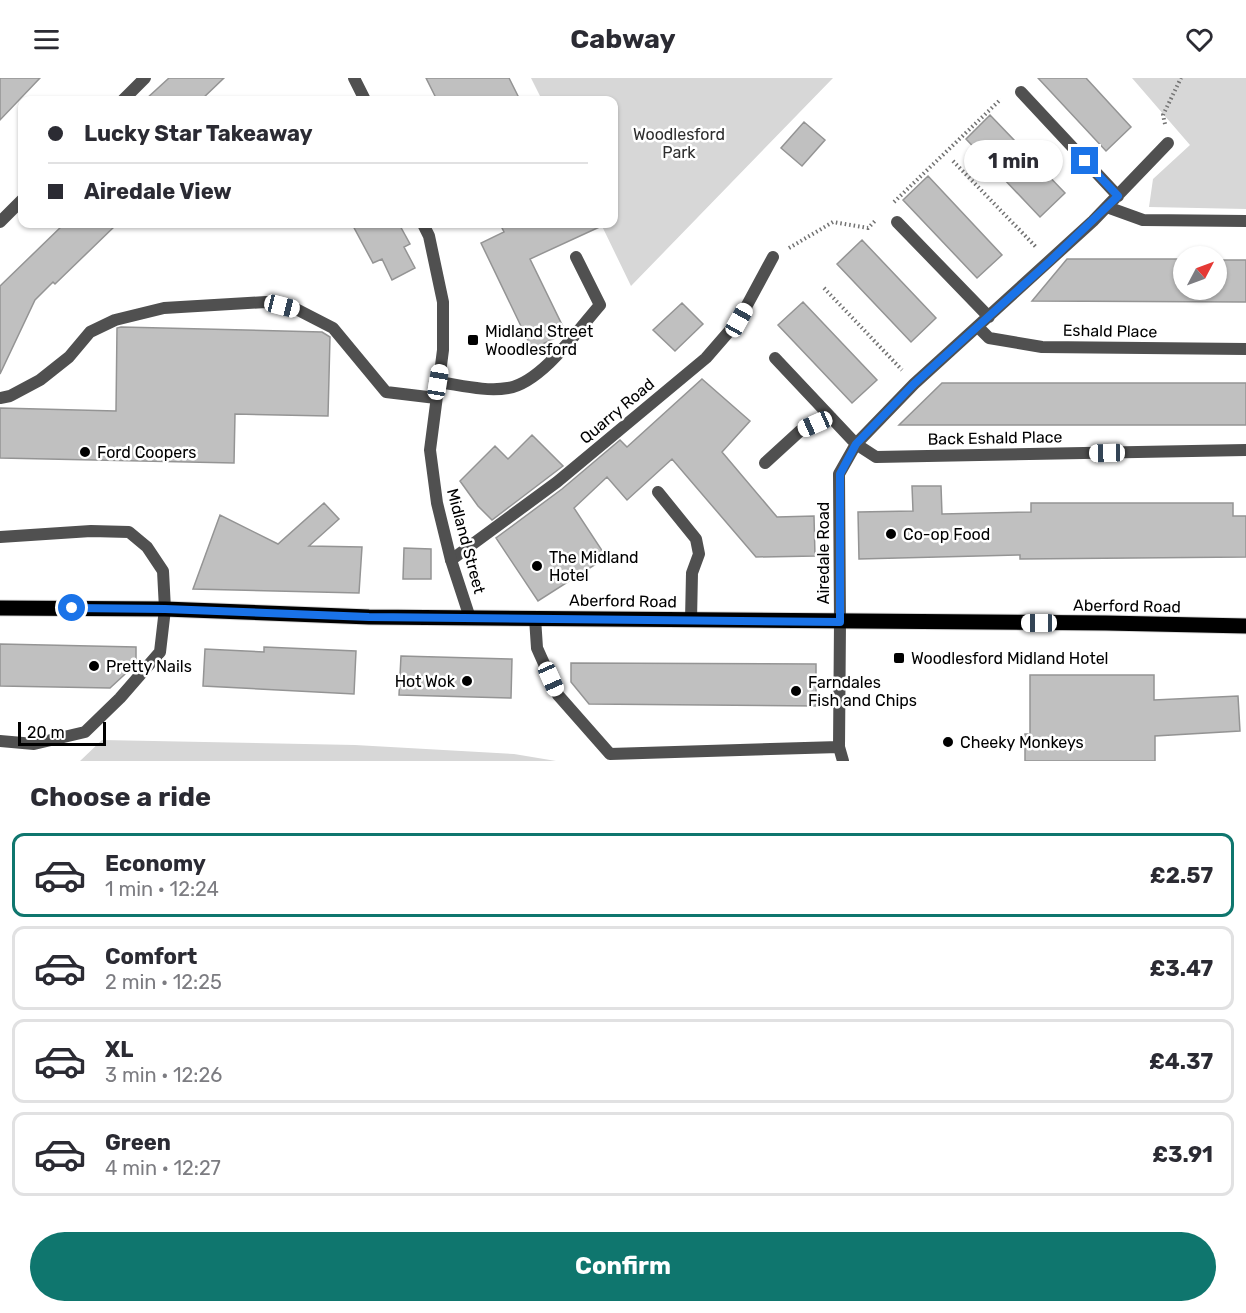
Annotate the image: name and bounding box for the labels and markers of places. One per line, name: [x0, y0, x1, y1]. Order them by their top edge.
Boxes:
place label: Midland Street Woodlesford: [485, 322, 593, 359]
marker: Midland Street Woodlesford: [466, 333, 480, 347]
place label: Ford Coopers: [97, 443, 196, 462]
marker: Ford Coopers: [78, 445, 92, 459]
place label: Co-op Food: [903, 525, 990, 544]
marker: Co-op Food: [884, 527, 898, 541]
place label: The Midland Hotel: [549, 548, 639, 585]
marker: The Midland Hotel: [530, 559, 544, 573]
place label: Woodlesford Midland Hotel: [911, 649, 1109, 668]
marker: Woodlesford Midland Hotel: [892, 651, 906, 665]
place label: Pretty Nails: [106, 657, 192, 676]
marker: Pretty Nails: [87, 659, 101, 673]
place label: Hot Wok: [395, 672, 456, 691]
place label: Farndales Fish and Chips: [808, 673, 917, 710]
marker: Hot Wok: [460, 674, 474, 688]
marker: Farndales Fish and Chips: [789, 684, 803, 698]
place label: Cheeky Monkeys: [960, 733, 1084, 752]
marker: Cheeky Monkeys: [941, 735, 955, 749]

